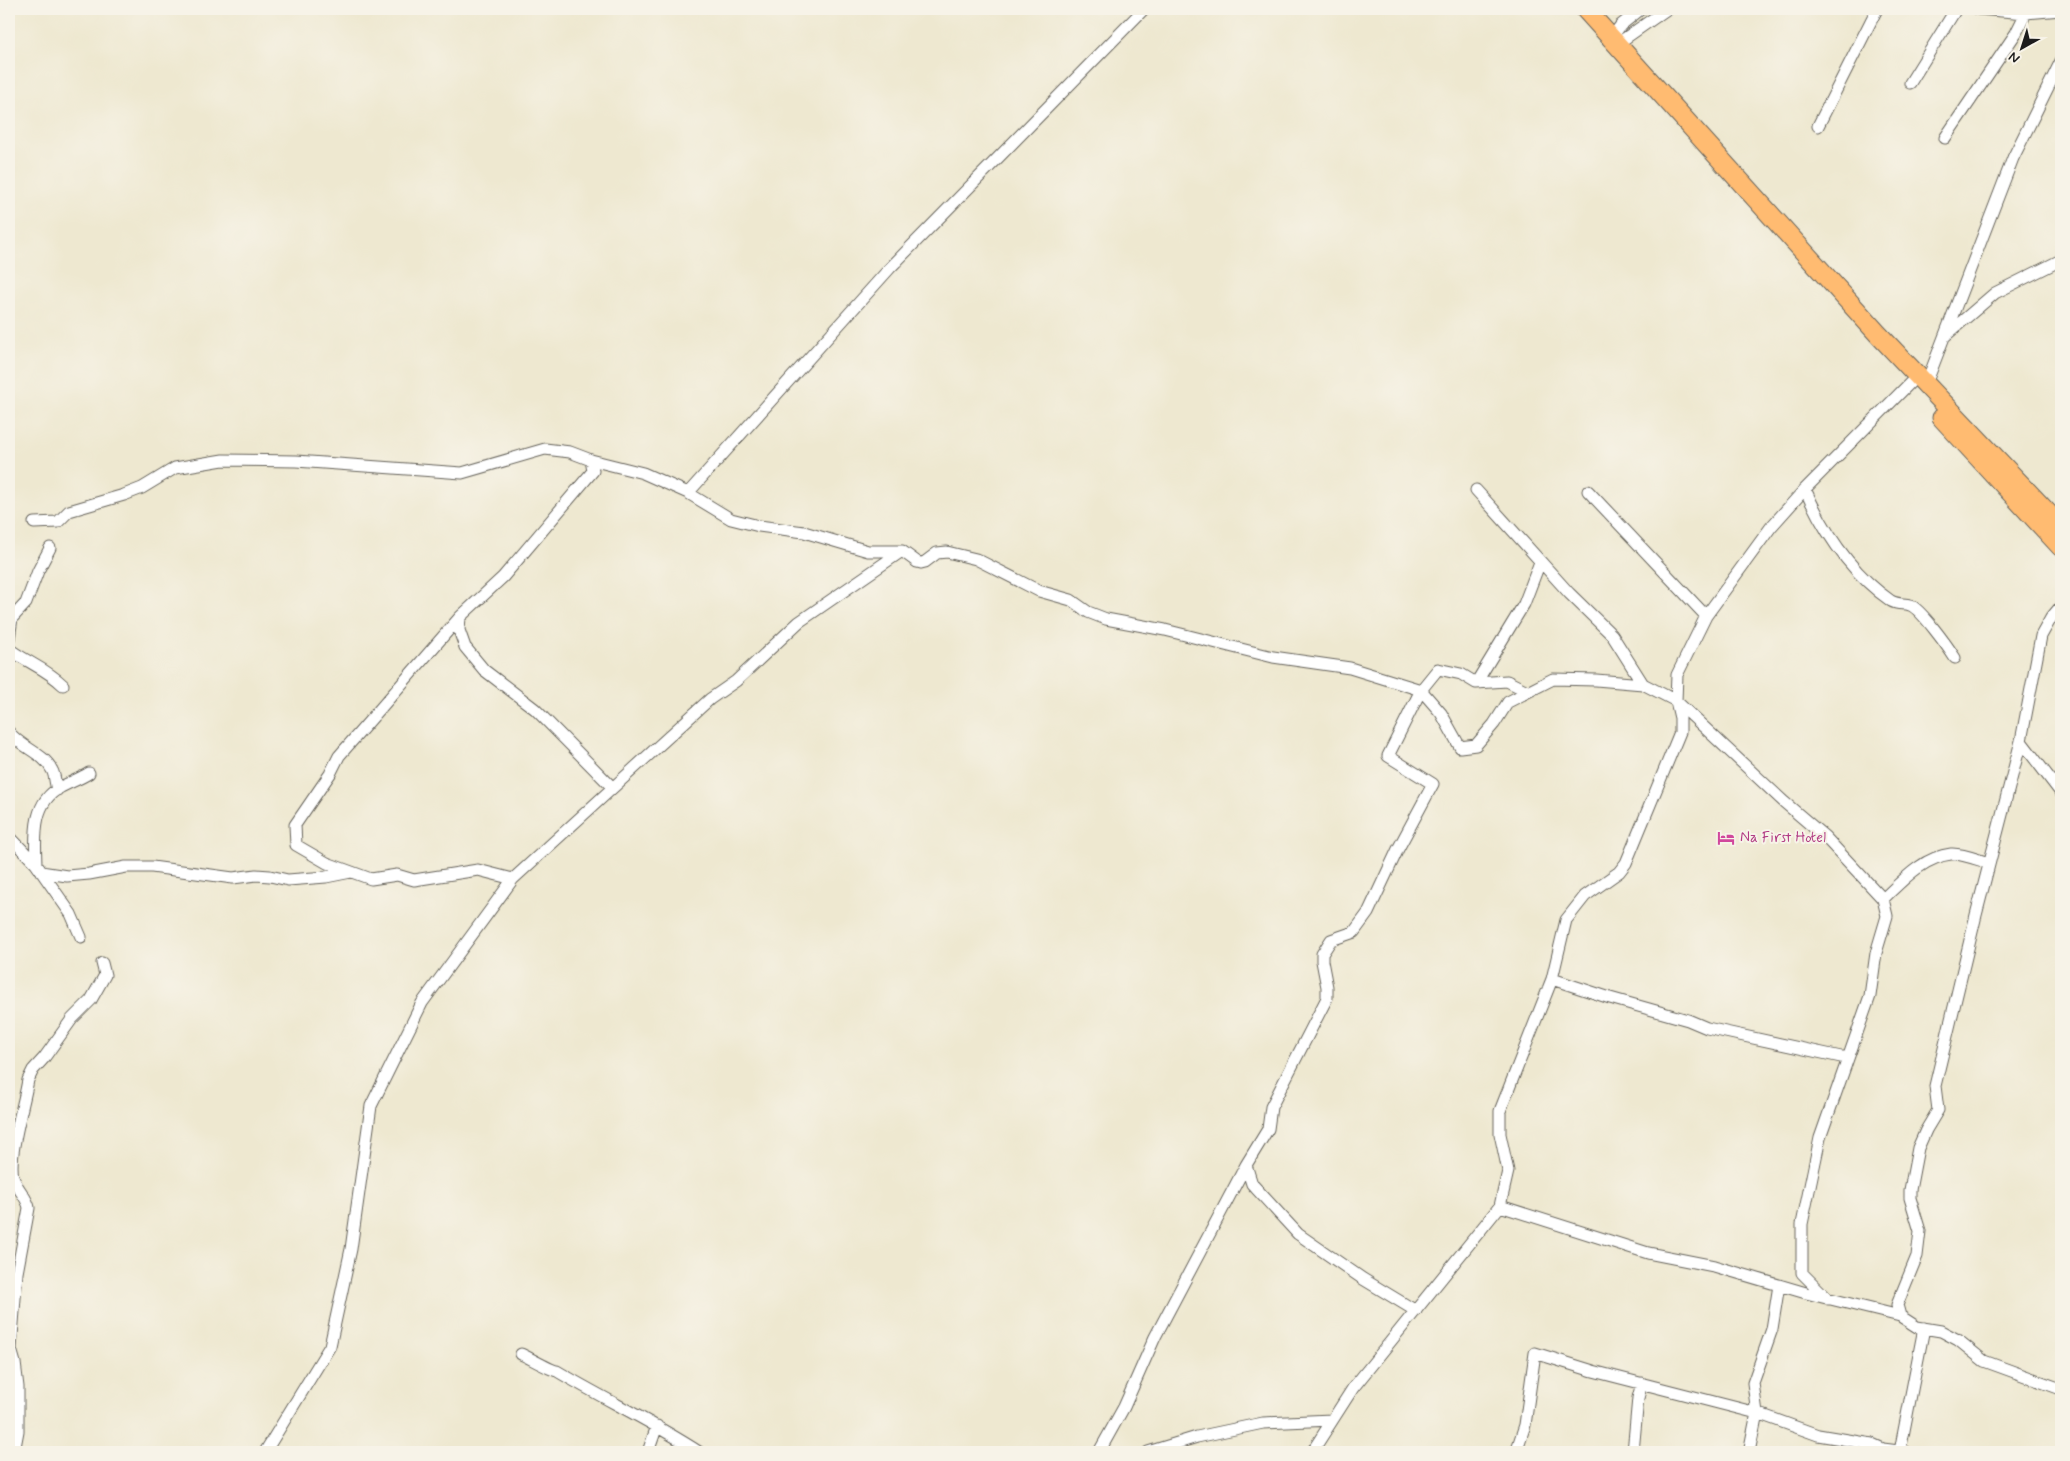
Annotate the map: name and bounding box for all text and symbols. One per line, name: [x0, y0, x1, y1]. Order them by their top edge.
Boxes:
north arrow: [1998, 22, 2048, 72]
text: N: [2005, 47, 2024, 67]
hotel icon: Na First Hotel: [1716, 828, 1736, 848]
place label: Na First Hotel: [1740, 828, 1826, 848]

